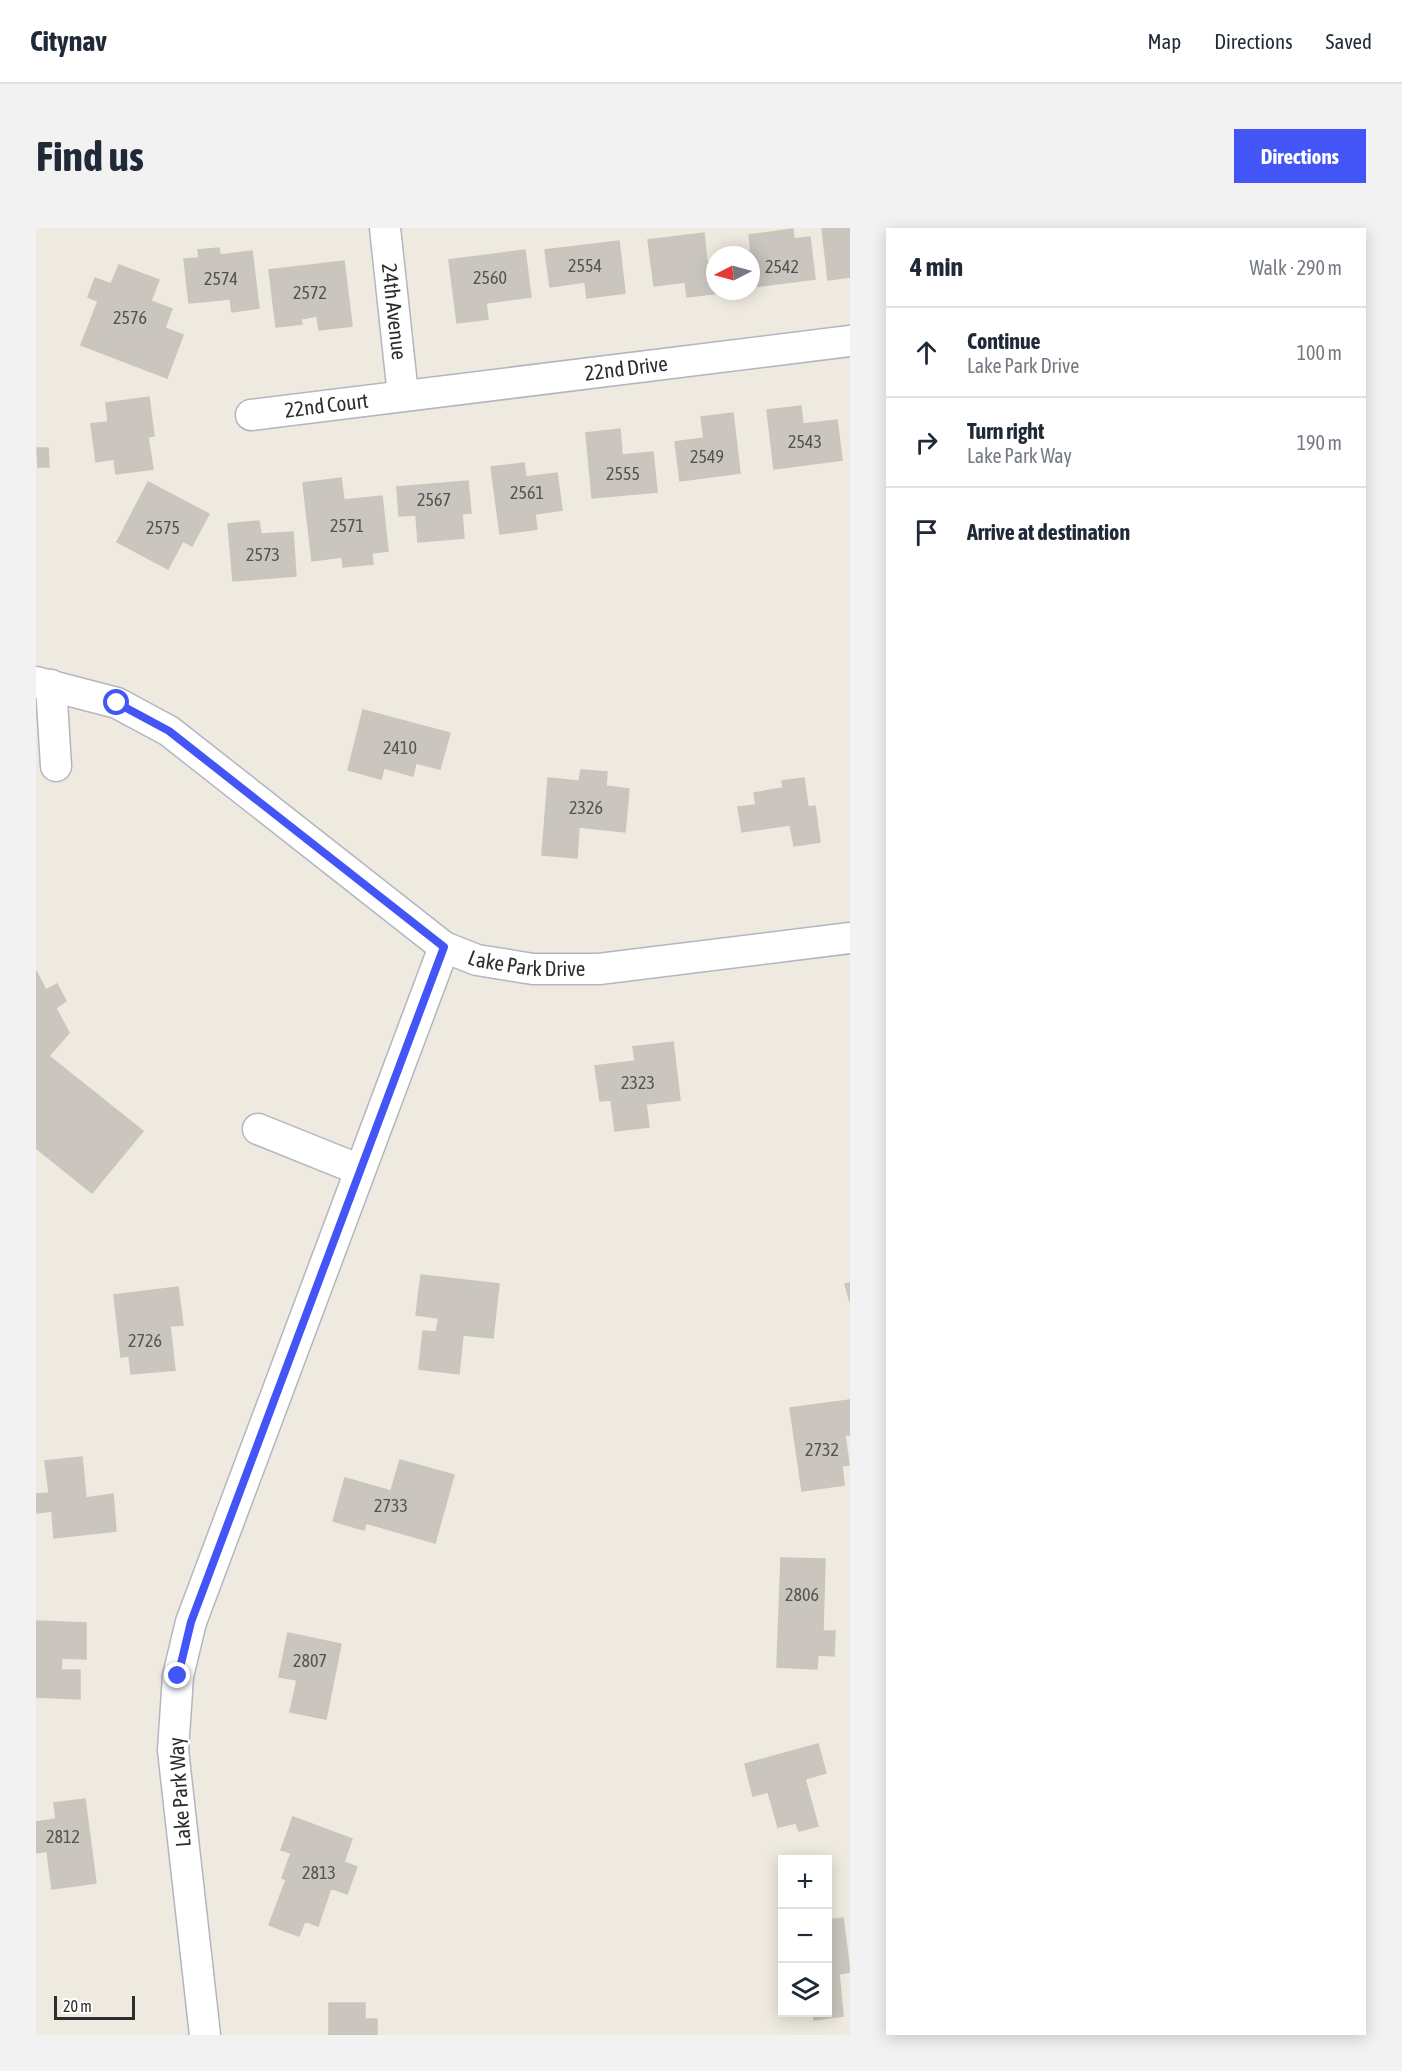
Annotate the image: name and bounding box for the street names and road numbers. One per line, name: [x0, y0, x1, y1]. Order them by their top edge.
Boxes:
street label: 24th Avenue: [378, 262, 412, 361]
street label: 22nd Drive: [583, 351, 669, 385]
street label: 22nd Court: [283, 388, 370, 422]
street label: Lake Park Drive: [465, 945, 585, 980]
street label: Lake Park Way: [163, 1736, 195, 1848]

